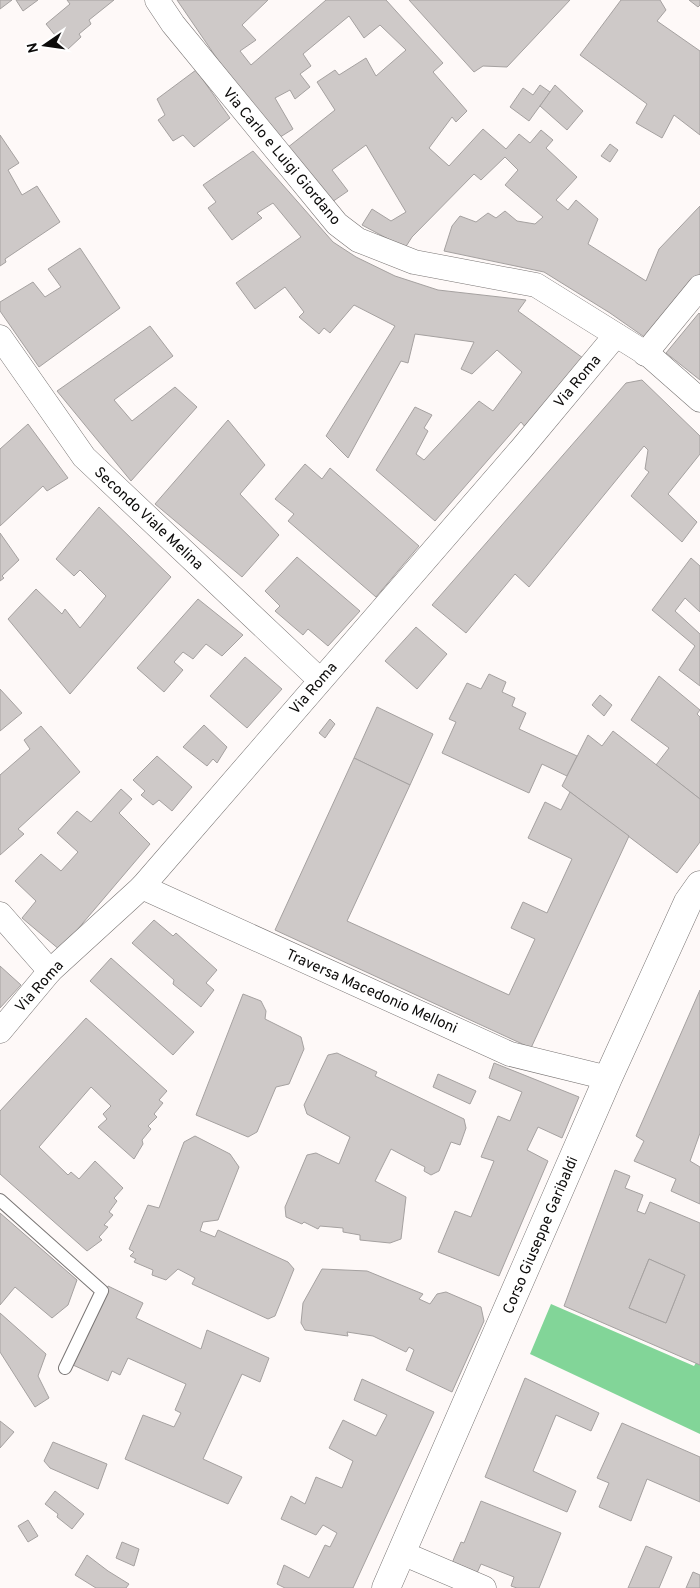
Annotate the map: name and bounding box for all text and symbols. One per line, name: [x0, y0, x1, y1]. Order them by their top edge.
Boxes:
north arrow: [20, 20, 70, 70]
text: N: [24, 41, 43, 54]
street label: Via Carlo e Luigi Giordano: [218, 84, 344, 230]
street label: Via Roma: [550, 352, 606, 412]
street label: Secondo Viale Melina: [89, 463, 207, 575]
street label: Via Roma: [286, 659, 342, 719]
street label: Traversa Macedonio Melloni: [283, 946, 460, 1039]
street label: Via Roma: [12, 957, 68, 1017]
street label: Corso Giuseppe Garibaldi: [500, 1154, 583, 1317]

